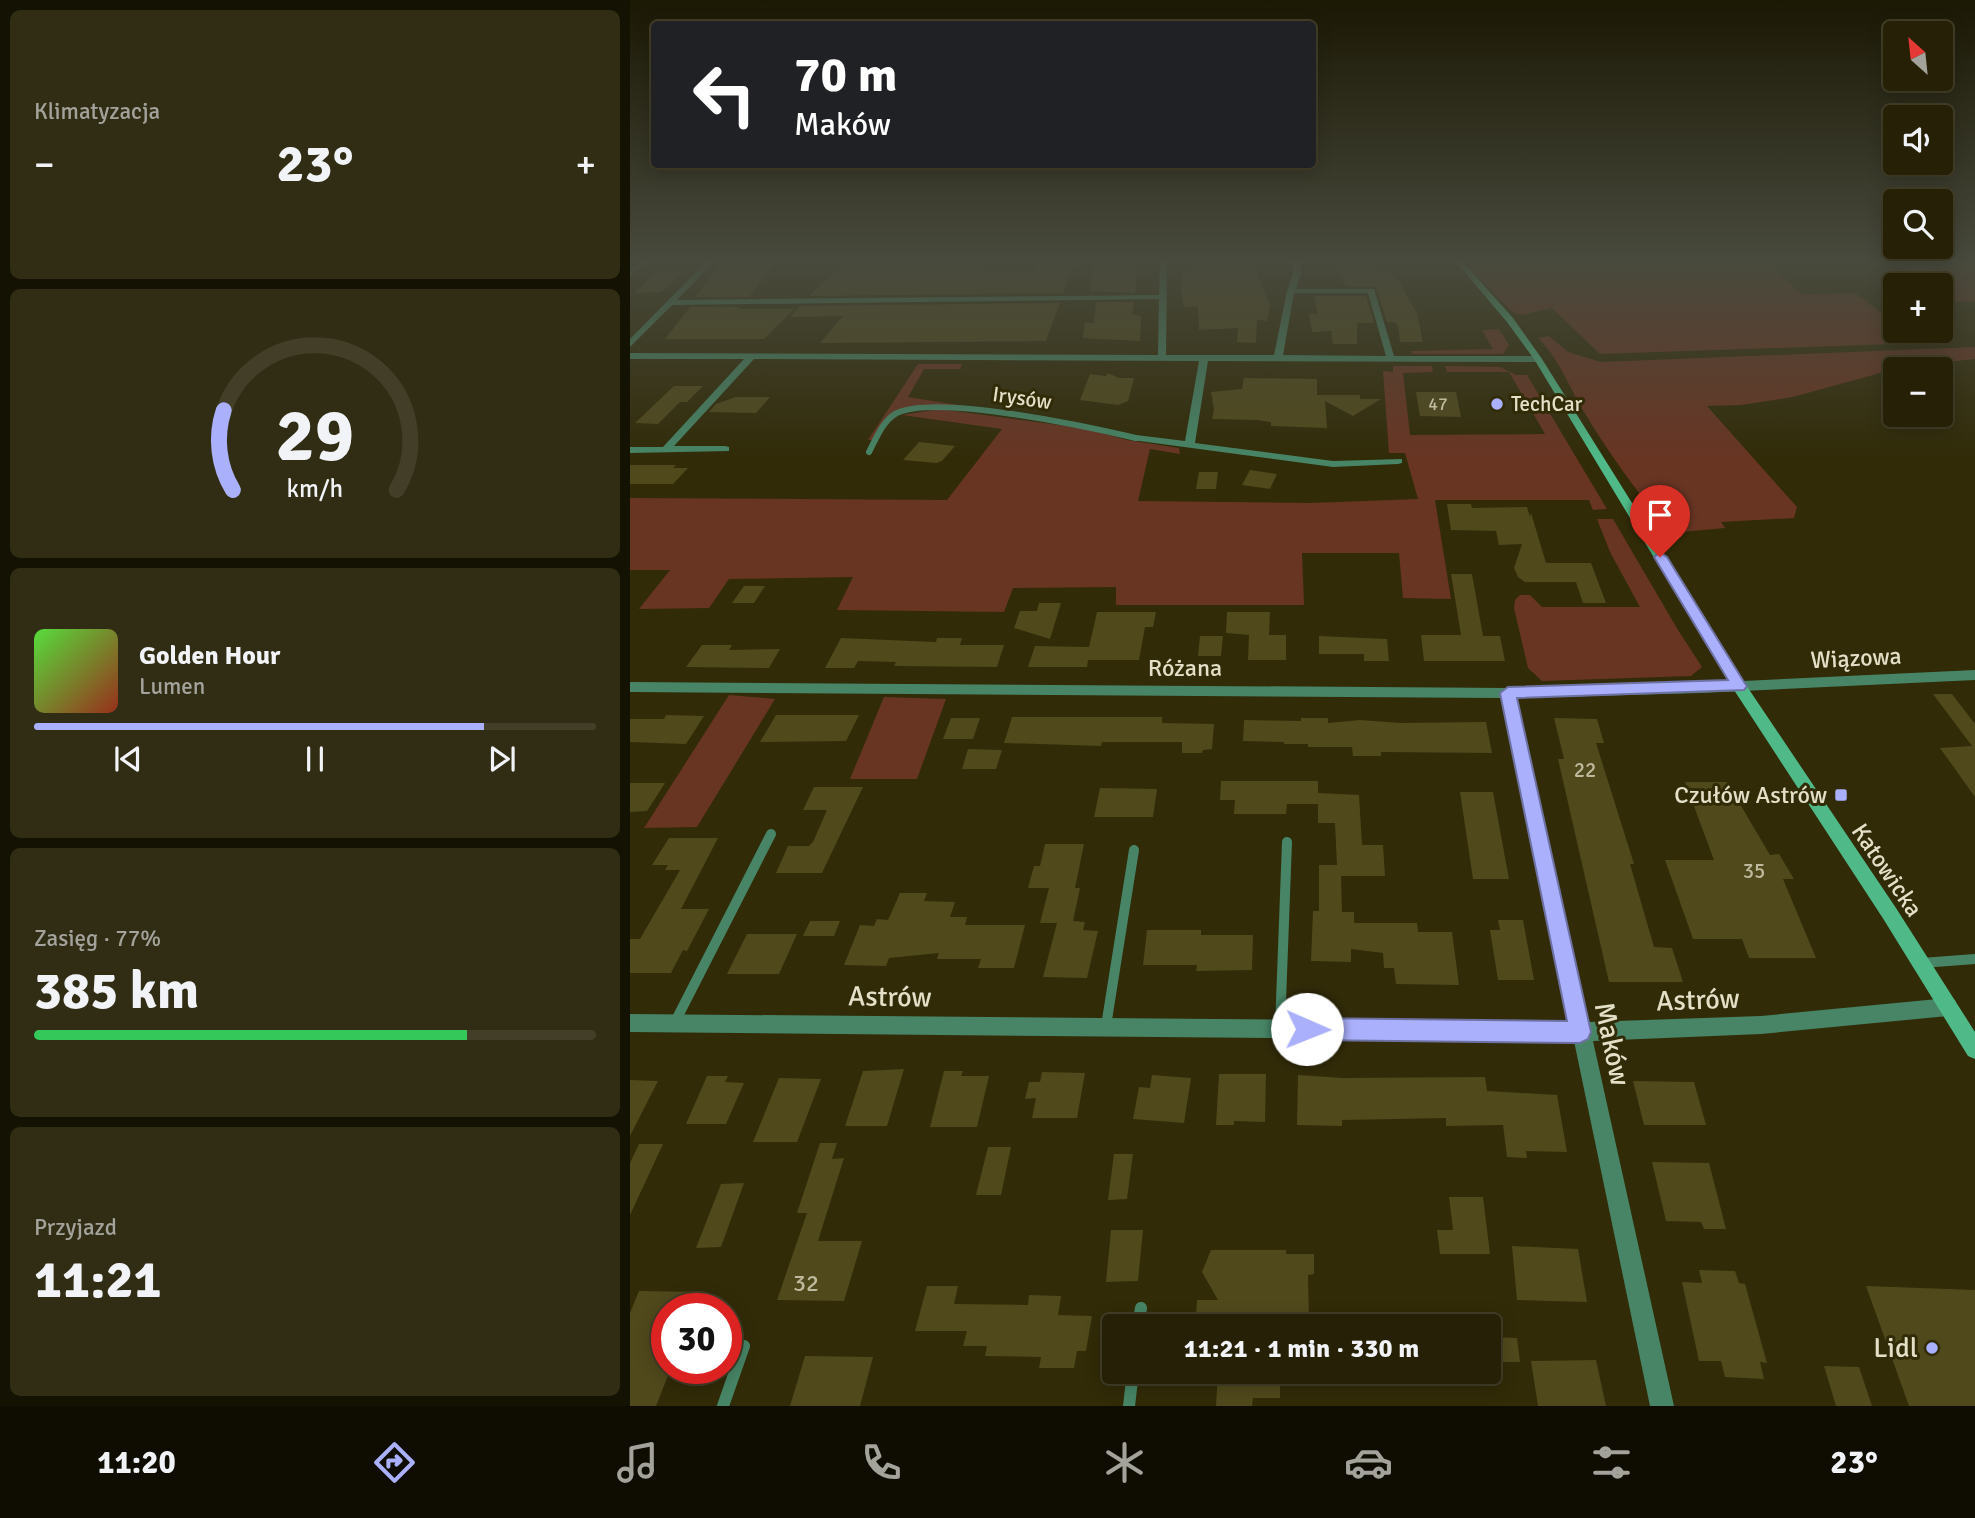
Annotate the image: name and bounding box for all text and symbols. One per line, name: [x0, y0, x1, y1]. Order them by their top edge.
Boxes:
north arrow: [1883, 21, 1953, 91]
map controls: [1883, 21, 1953, 427]
text: 70 m: [794, 45, 897, 105]
icon: left: [679, 49, 770, 140]
text: Klimatyzacja: [34, 97, 160, 126]
text: Maków: [794, 105, 891, 144]
button: sound: [1883, 105, 1953, 175]
text: 23°: [277, 132, 353, 196]
text: −: [34, 141, 55, 188]
text: +: [575, 141, 596, 188]
button: search: [1883, 189, 1953, 259]
button: +: [1883, 273, 1953, 343]
button: −: [1883, 357, 1953, 427]
street label: Irysów: [991, 381, 1053, 415]
place label: TechCar: [1511, 391, 1583, 417]
text: 29: [276, 392, 354, 481]
house number: 47: [1428, 393, 1448, 415]
marker: TechCar: [1489, 396, 1505, 412]
text: km/h: [287, 473, 343, 504]
pin: [1630, 485, 1690, 557]
icon: arrive: [1641, 496, 1679, 534]
text: Golden Hour: [139, 640, 280, 672]
street label: Wiązowa: [1810, 641, 1902, 675]
street label: Różana: [1148, 653, 1222, 683]
text: Lumen: [139, 672, 205, 701]
icon: previous: [109, 740, 147, 778]
icon: pause: [296, 740, 334, 778]
icon: next: [483, 740, 521, 778]
house number: 22: [1574, 757, 1596, 783]
place label: Czułów Astrów: [1674, 780, 1827, 810]
marker: Czułów Astrów: [1833, 787, 1849, 803]
street label: Katowicka: [1845, 818, 1929, 922]
house number: 35: [1743, 858, 1765, 884]
text: Zasięg · 77%: [34, 924, 161, 953]
text: 385 km: [34, 959, 199, 1023]
street label: Astrów: [848, 979, 932, 1015]
street label: Astrów: [1656, 982, 1740, 1018]
position arrow: [1270, 992, 1344, 1066]
street label: Maków: [1587, 999, 1637, 1089]
text: Przyjazd: [34, 1213, 117, 1242]
text: 11:21: [34, 1248, 162, 1312]
house number: 32: [793, 1268, 819, 1298]
speed limit sign: 30: [651, 1293, 742, 1384]
place label: Lidl: [1873, 1331, 1918, 1365]
text: 11:21 · 1 min · 330 m: [1184, 1333, 1419, 1365]
marker: Lidl: [1924, 1340, 1940, 1356]
icon: directions: [370, 1438, 419, 1487]
icon: music: [613, 1438, 662, 1487]
icon: phone: [857, 1438, 906, 1487]
icon: climate: [1100, 1438, 1149, 1487]
icon: car: [1344, 1438, 1393, 1487]
icon: filters: [1587, 1438, 1636, 1487]
text: 11:20: [97, 1443, 176, 1482]
text: 23°: [1830, 1443, 1878, 1482]

